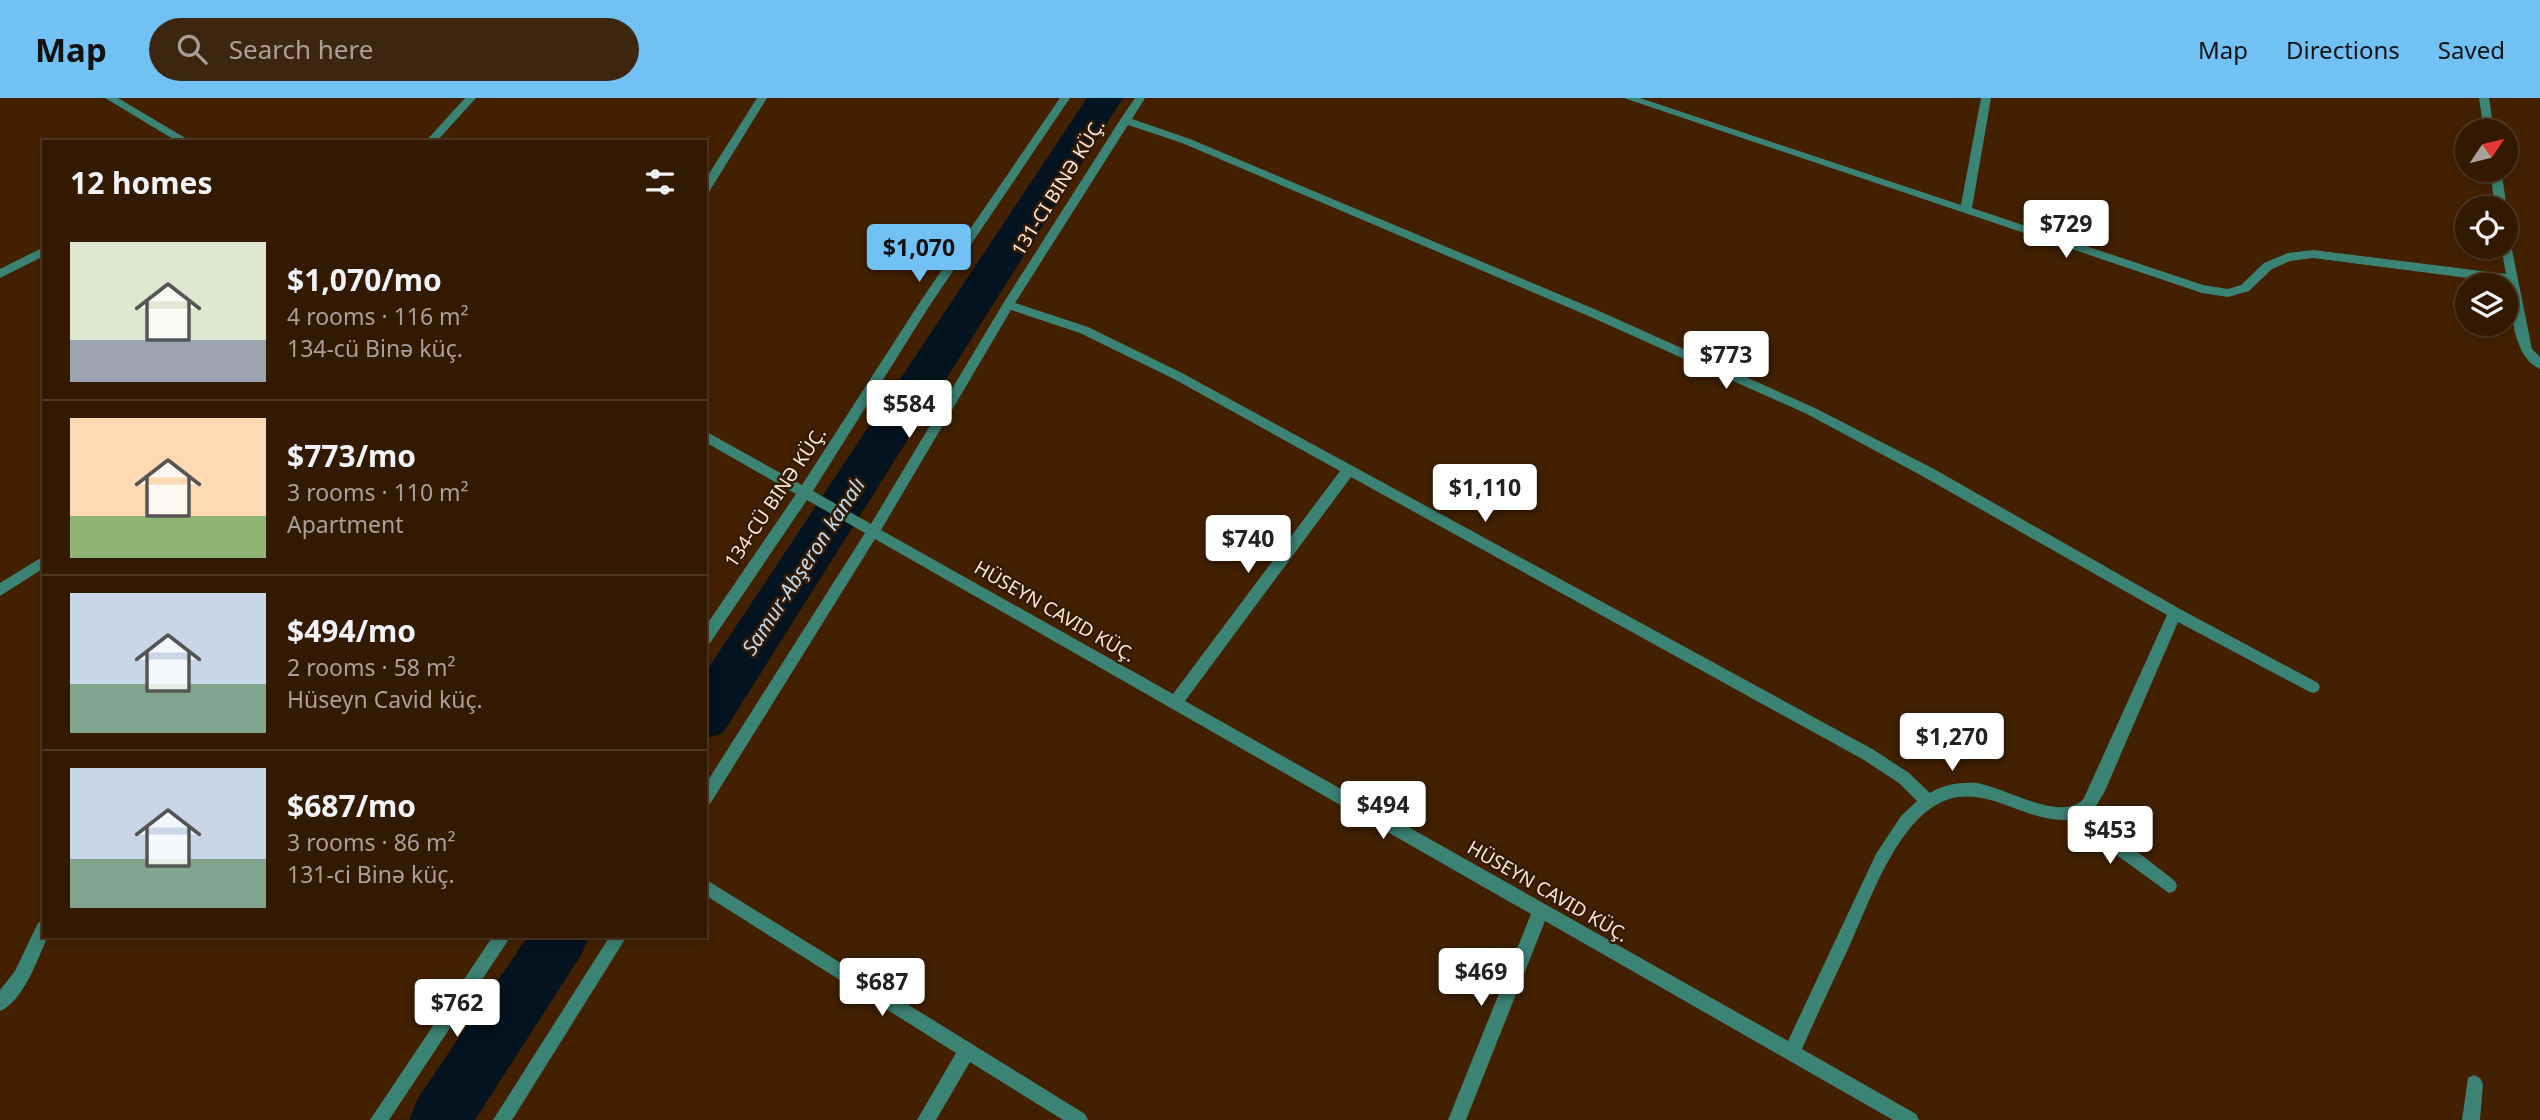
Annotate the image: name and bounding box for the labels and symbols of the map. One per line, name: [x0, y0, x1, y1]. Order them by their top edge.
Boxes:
street label: 131-CI BINƏ KÜÇ.: [1005, 114, 1111, 260]
north arrow: [2455, 119, 2518, 182]
pin: $729: [2025, 200, 2107, 260]
pin: $1,070: [862, 225, 976, 284]
pin: $773: [1685, 331, 1767, 391]
pin: $584: [868, 380, 950, 440]
street label: 134-CÜ BINƏ KÜÇ.: [718, 422, 832, 572]
pin: $1,110: [1428, 464, 1542, 524]
water label: Samur-Abşeron kanalı: [735, 472, 871, 660]
pin: $740: [1207, 516, 1289, 575]
street label: HÜSEYN CAVID KÜÇ.: [970, 554, 1140, 668]
pin: $1,270: [1895, 714, 2009, 773]
pin: $494: [1342, 782, 1424, 841]
pin: $453: [2069, 806, 2151, 866]
street label: HÜSEYN CAVID KÜÇ.: [1463, 834, 1633, 948]
pin: $469: [1440, 948, 1522, 1008]
pin: $687: [841, 958, 923, 1018]
pin: $762: [416, 979, 498, 1039]

